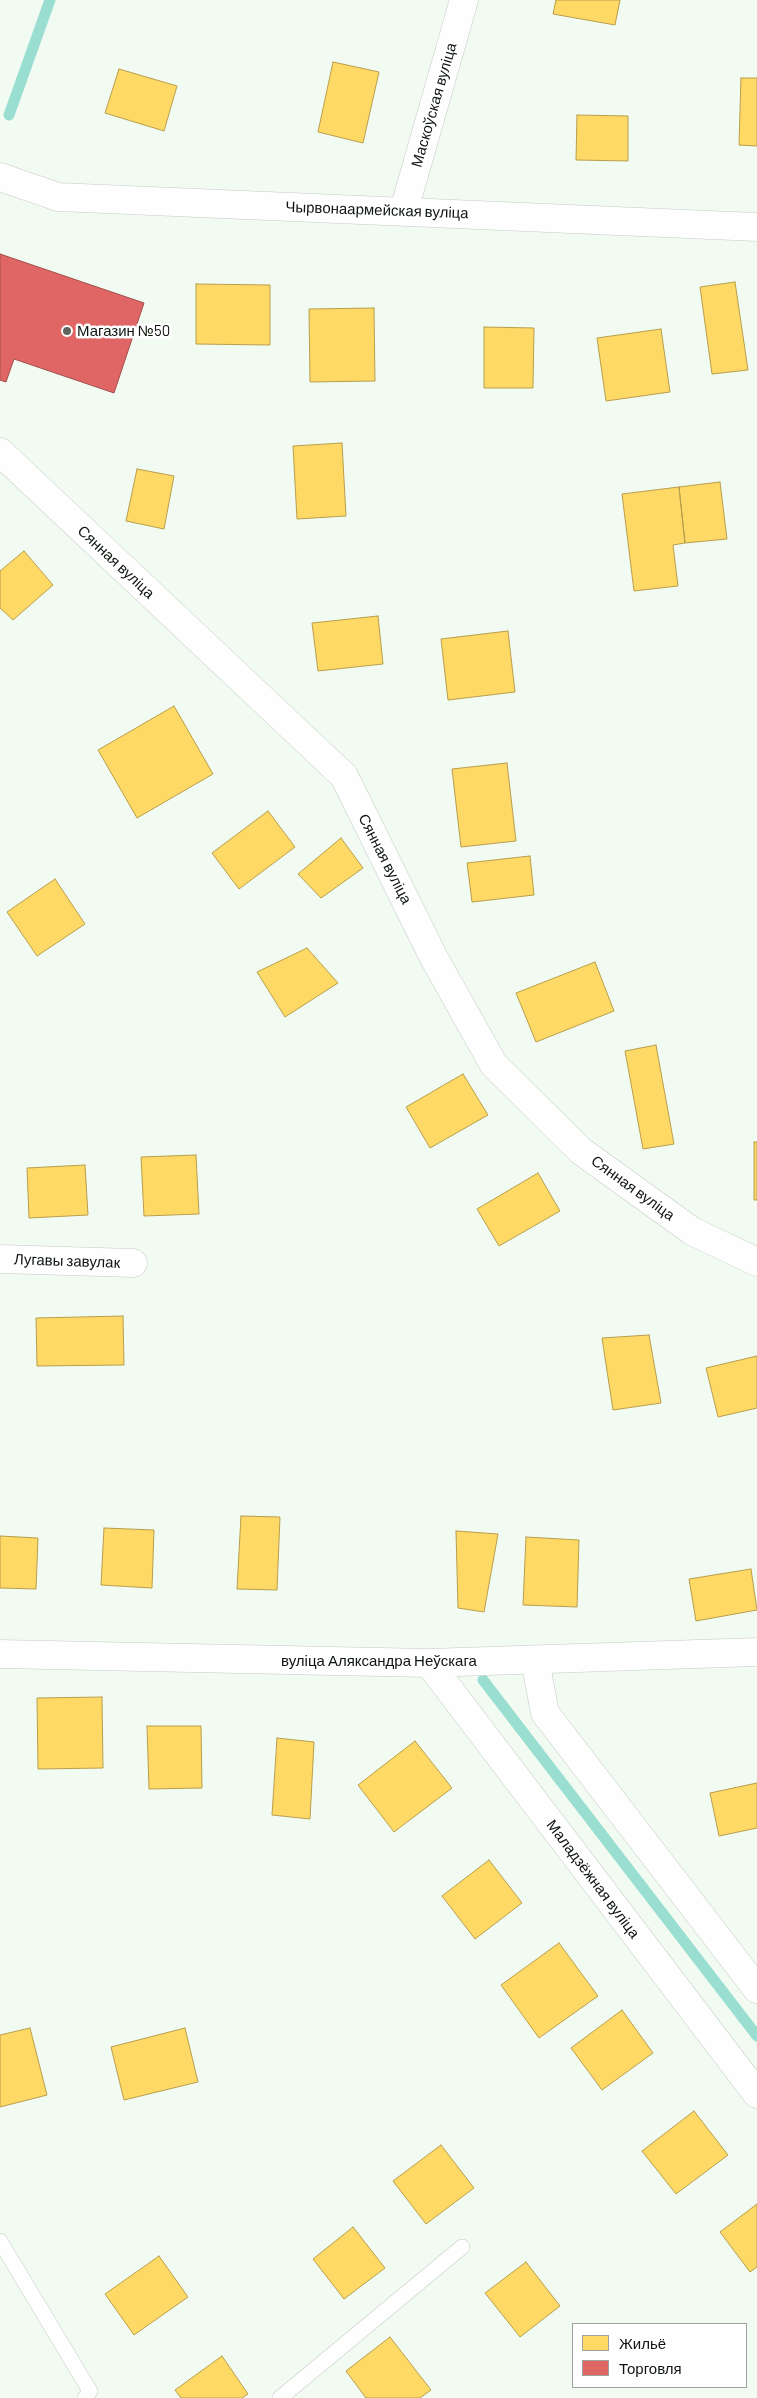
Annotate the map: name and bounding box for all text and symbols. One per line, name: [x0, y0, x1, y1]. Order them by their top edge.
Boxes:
street label: Маскоўская вуліца: [408, 41, 460, 169]
street label: Чырвонаармейская вуліца: [285, 198, 469, 222]
place label: Магазин №50: [77, 322, 170, 340]
marker: Магазин №50: [61, 325, 73, 337]
street label: Сянная вуліца: [74, 522, 158, 602]
street label: Сянная вуліца: [355, 811, 415, 907]
street label: Сянная вуліца: [588, 1152, 678, 1224]
street label: Лугавы завулак: [14, 1250, 120, 1272]
street label: вуліца Аляксандра Неўскага: [281, 1652, 477, 1670]
street label: Маладзёжная вуліца: [543, 1816, 643, 1942]
legend: [572, 2323, 747, 2388]
text: Жильё: [619, 2334, 666, 2352]
text: Торговля: [619, 2359, 682, 2377]

